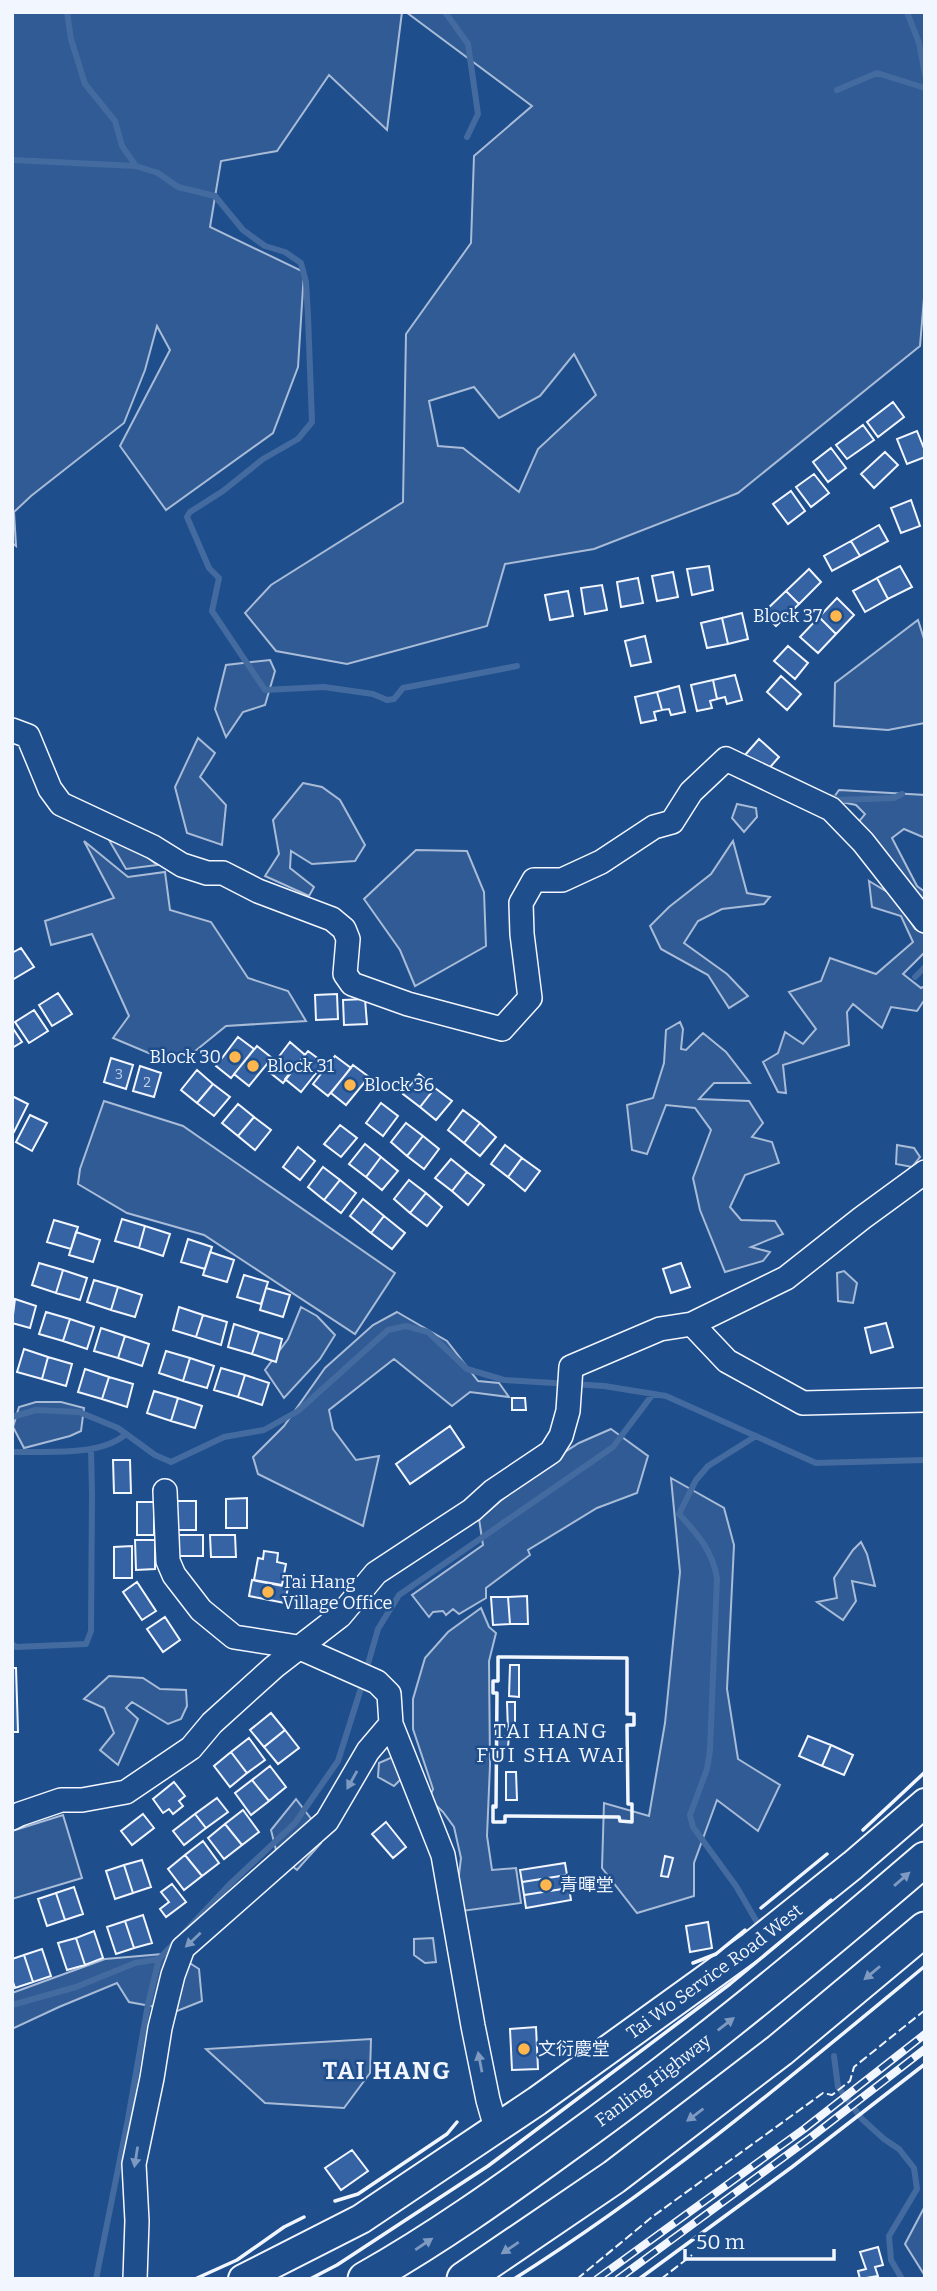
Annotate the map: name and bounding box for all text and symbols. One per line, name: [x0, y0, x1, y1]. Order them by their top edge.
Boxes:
place label: Block 37: [753, 605, 822, 627]
marker: Block 37: [828, 608, 844, 624]
place label: Block 30: [150, 1046, 221, 1068]
marker: Block 30: [227, 1049, 243, 1065]
place label: Block 31: [267, 1055, 335, 1077]
marker: Block 31: [245, 1058, 261, 1074]
house number: 3: [115, 1066, 123, 1083]
house number: 2: [143, 1074, 151, 1091]
place label: Block 36: [364, 1074, 434, 1096]
marker: Block 36: [342, 1077, 358, 1093]
place label: Tai Hang Village Office: [282, 1571, 392, 1614]
marker: Tai Hang Village Office: [260, 1584, 276, 1600]
district label: TAI HANG FUI SHA WAI: [476, 1718, 626, 1768]
one-way arrow: [346, 1770, 358, 1790]
one-way arrow: [893, 1872, 910, 1887]
place label: 青暉堂: [560, 1874, 614, 1896]
marker: 青暉堂: [538, 1877, 554, 1893]
street label: Tai Wo Service Road West: [622, 1899, 807, 2044]
one-way arrow: [184, 1932, 202, 1948]
one-way arrow: [864, 1965, 881, 1980]
one-way arrow: [717, 2016, 735, 2031]
street label: Fanling Highway: [591, 2029, 716, 2132]
place label: 文衍慶堂: [538, 2038, 610, 2060]
marker: 文衍慶堂: [516, 2041, 532, 2057]
one-way arrow: [475, 2051, 486, 2073]
district label: TAI HANG: [322, 2057, 452, 2085]
one-way arrow: [686, 2107, 704, 2122]
one-way arrow: [130, 2146, 141, 2168]
scale bar: [685, 2218, 834, 2262]
text: 50 m: [696, 2229, 745, 2255]
one-way arrow: [414, 2238, 434, 2251]
one-way arrow: [501, 2241, 519, 2255]

